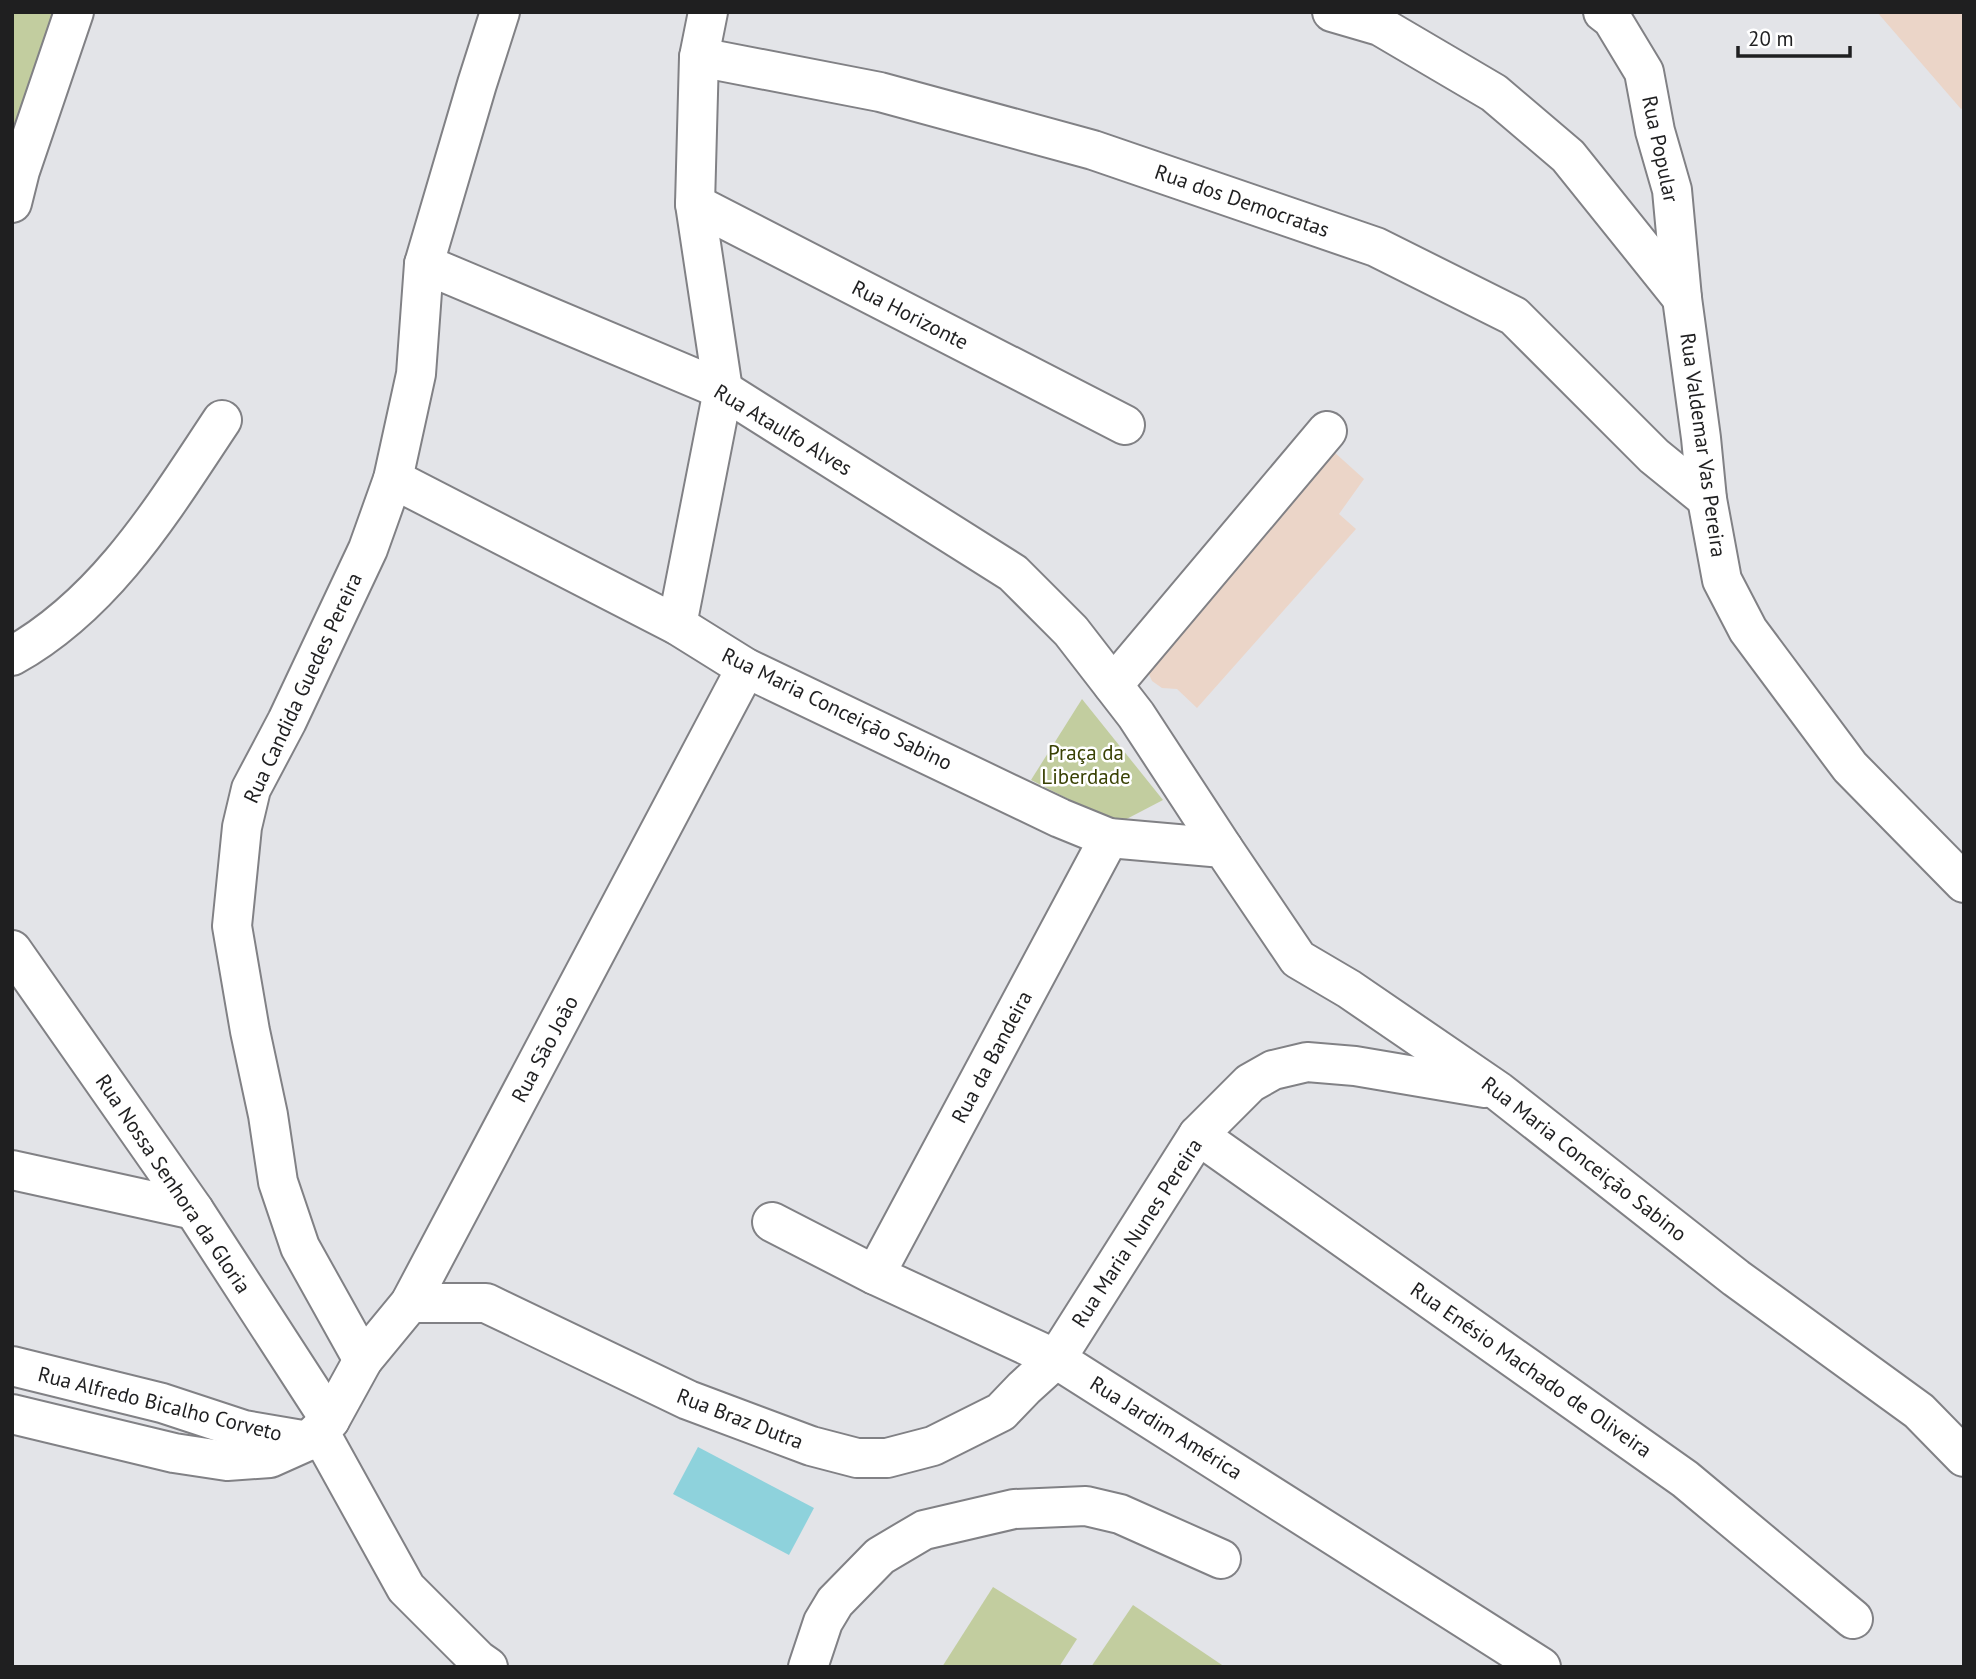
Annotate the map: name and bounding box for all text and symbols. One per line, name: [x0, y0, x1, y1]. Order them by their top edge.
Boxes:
scale bar: [1738, 14, 1850, 58]
text: 20 m: [1748, 25, 1794, 52]
street label: Rua Popular: [1636, 93, 1685, 205]
street label: Rua dos Democratas: [1151, 158, 1333, 243]
street label: Rua Horizonte: [847, 274, 973, 355]
street label: Rua Valdemar Vas Pereira: [1674, 331, 1733, 559]
street label: Rua Ataulfo Alves: [709, 378, 857, 481]
street label: Rua Candida Guedes Pereira: [237, 568, 368, 807]
street label: Rua Maria Conceição Sabino: [718, 641, 957, 776]
park label: Praça da Liberdade: [1041, 739, 1131, 790]
street label: Rua da Bandeira: [945, 986, 1038, 1128]
street label: Rua São João: [505, 991, 584, 1107]
street label: Rua Nossa Senhora da Gloria: [90, 1069, 257, 1299]
street label: Rua Maria Conceição Sabino: [1476, 1070, 1692, 1247]
street label: Rua Maria Nunes Pereira: [1065, 1133, 1208, 1332]
street label: Rua Enésio Machado de Oliveira: [1405, 1276, 1657, 1463]
street label: Rua Alfredo Bicalho Corveto: [35, 1360, 285, 1447]
street label: Rua Jardim América: [1085, 1370, 1248, 1485]
street label: Rua Braz Dutra: [673, 1382, 807, 1455]

